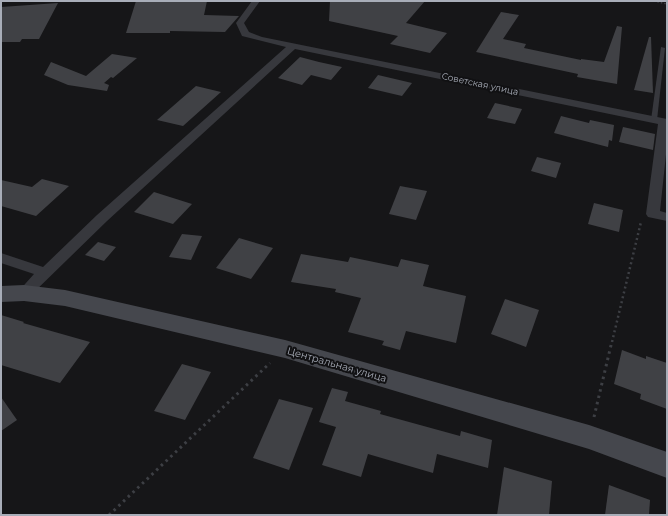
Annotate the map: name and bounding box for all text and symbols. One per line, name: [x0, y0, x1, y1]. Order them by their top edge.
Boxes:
street label: Советская улица: [441, 70, 519, 97]
street label: Центральная улица: [286, 344, 388, 385]

